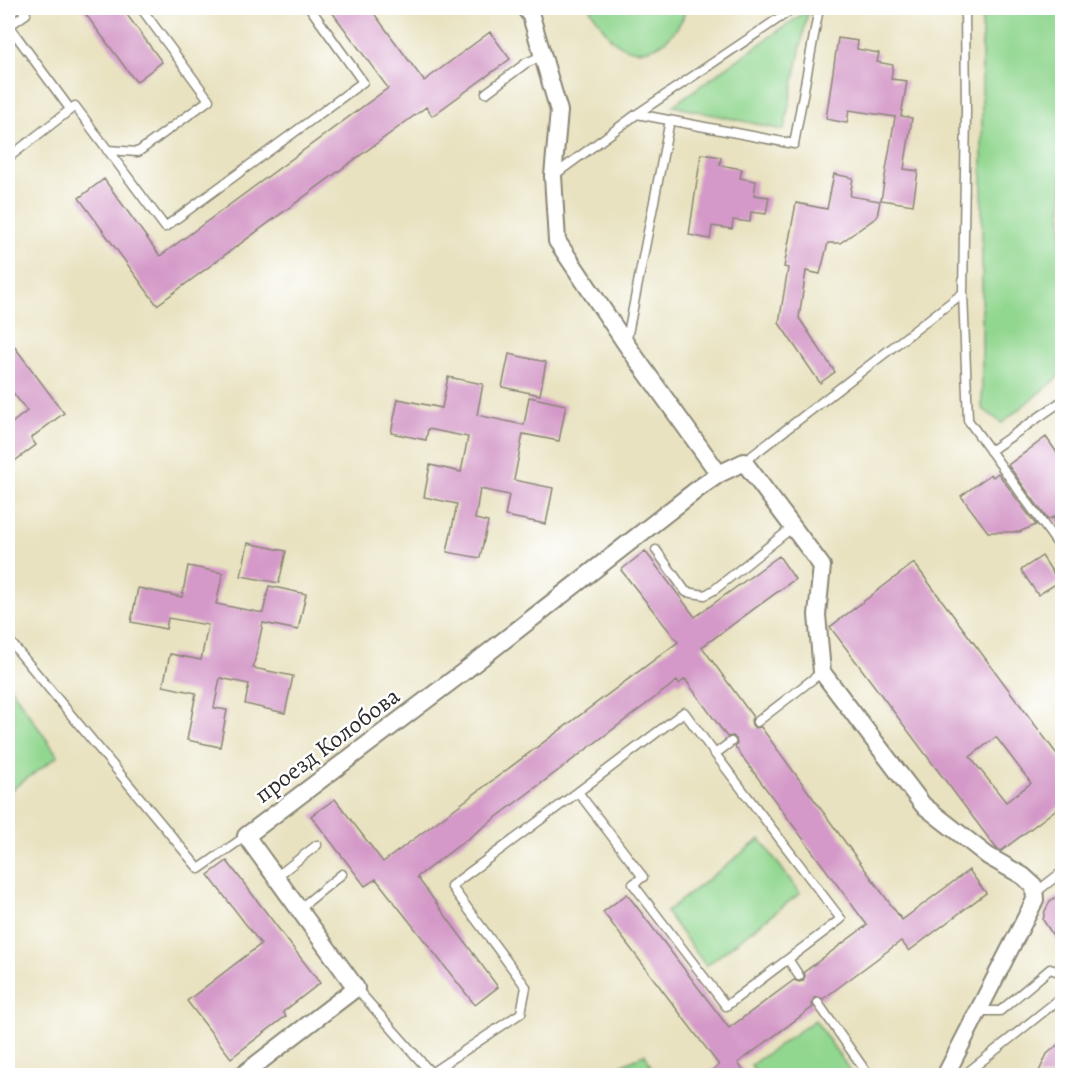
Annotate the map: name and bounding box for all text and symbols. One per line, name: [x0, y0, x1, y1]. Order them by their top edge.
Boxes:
street label: проезд Колобова: [248, 680, 406, 810]

